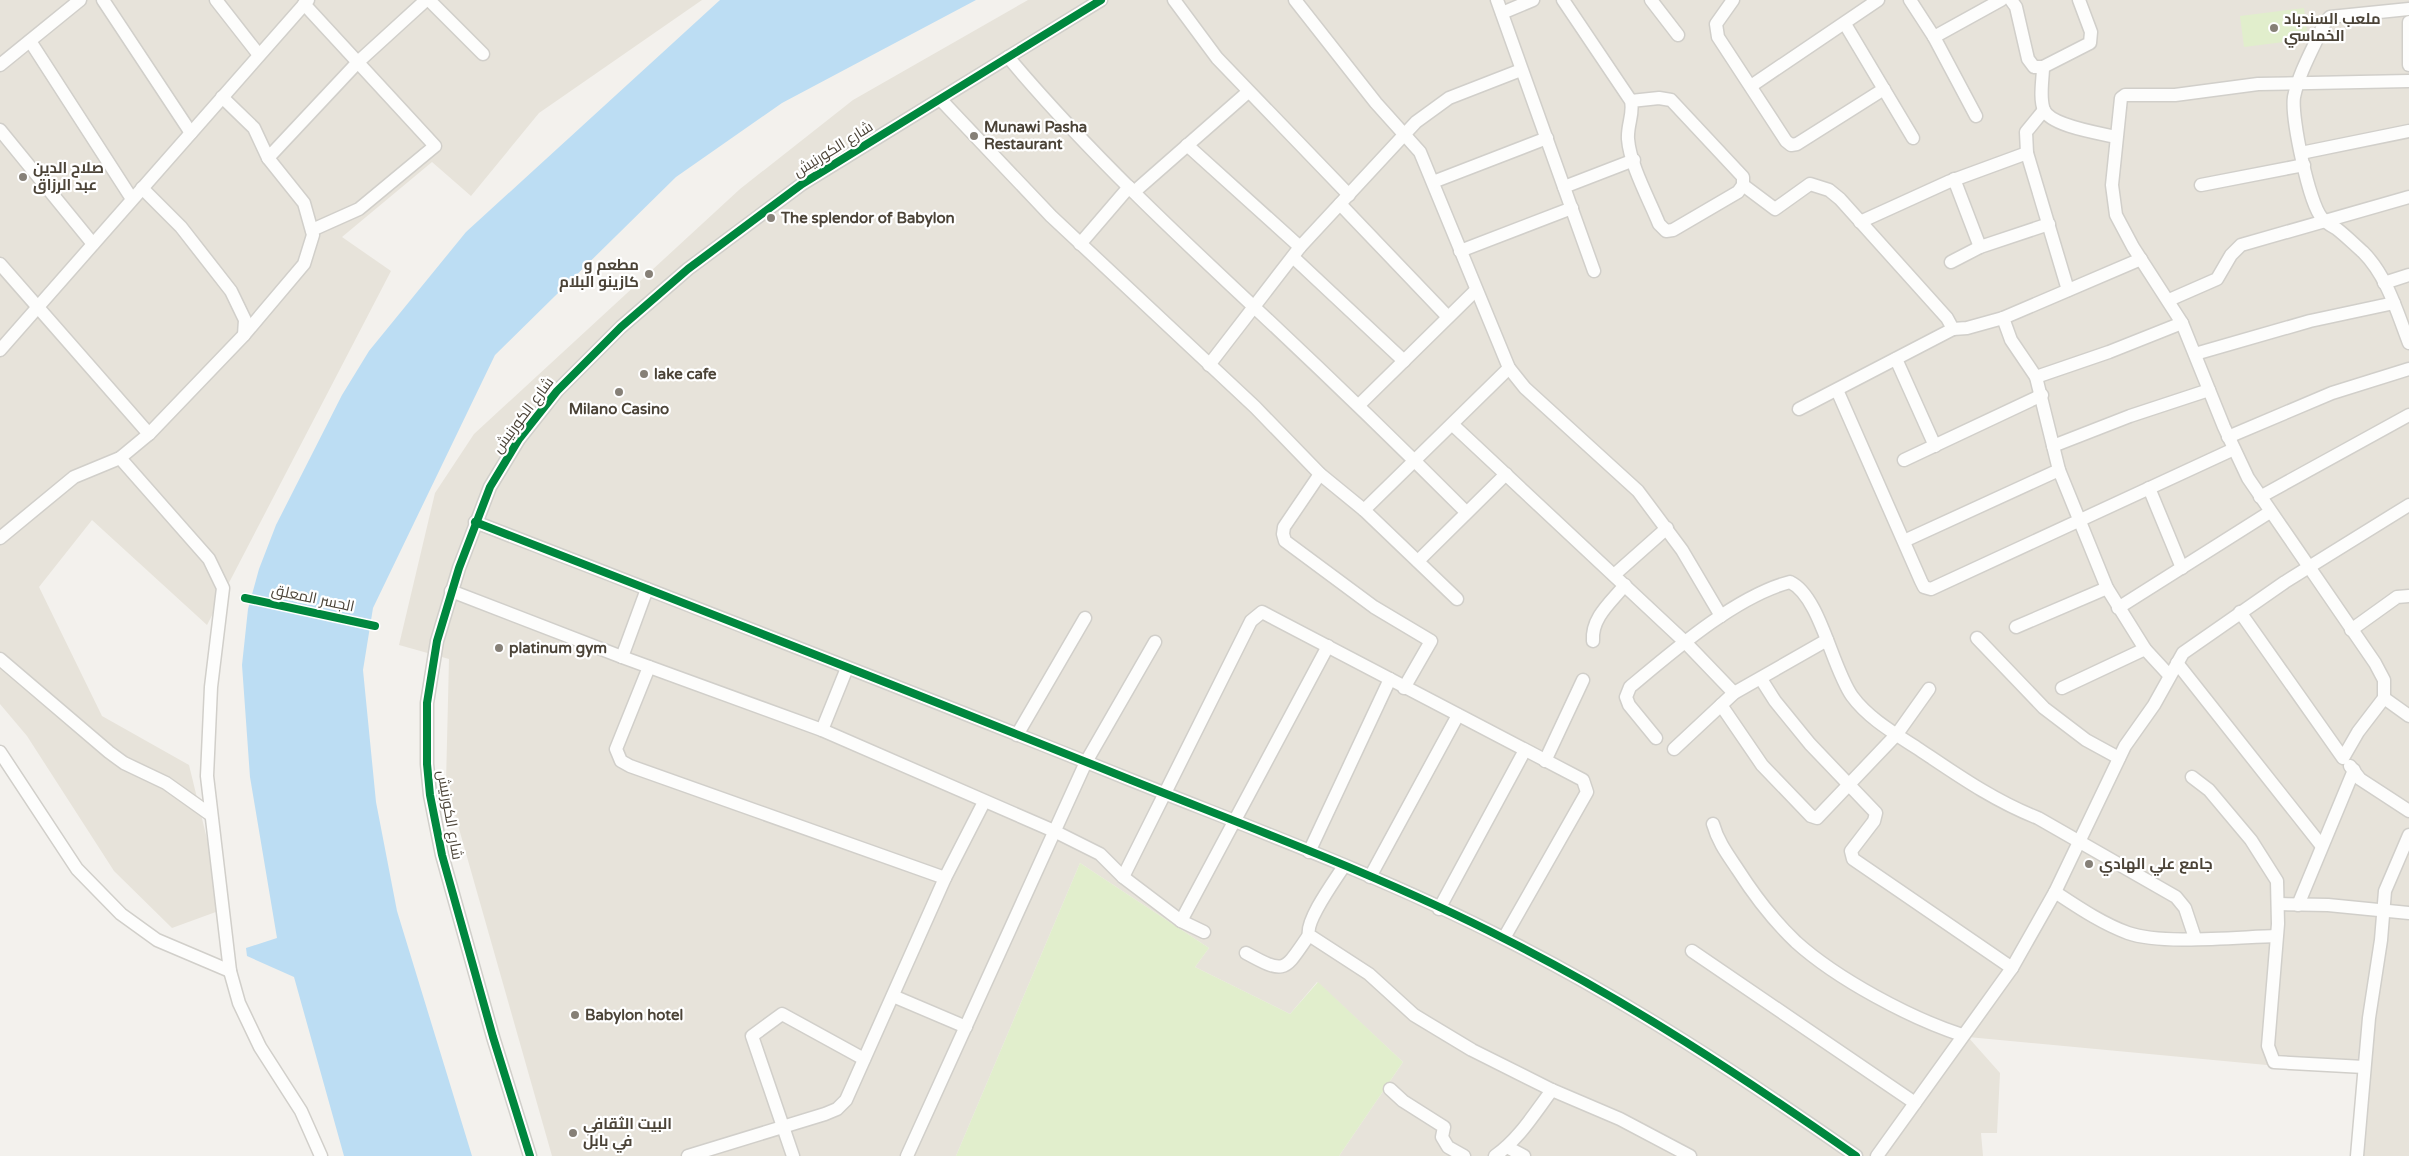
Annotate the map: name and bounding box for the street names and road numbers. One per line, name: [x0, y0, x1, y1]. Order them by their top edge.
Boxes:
street label: شارع الكورنيش: [790, 117, 877, 182]
street label: شارع الكورنيش: [489, 373, 559, 458]
street label: الجسر المعلق: [270, 580, 356, 617]
street label: شارع الكورنيش: [431, 769, 467, 862]

